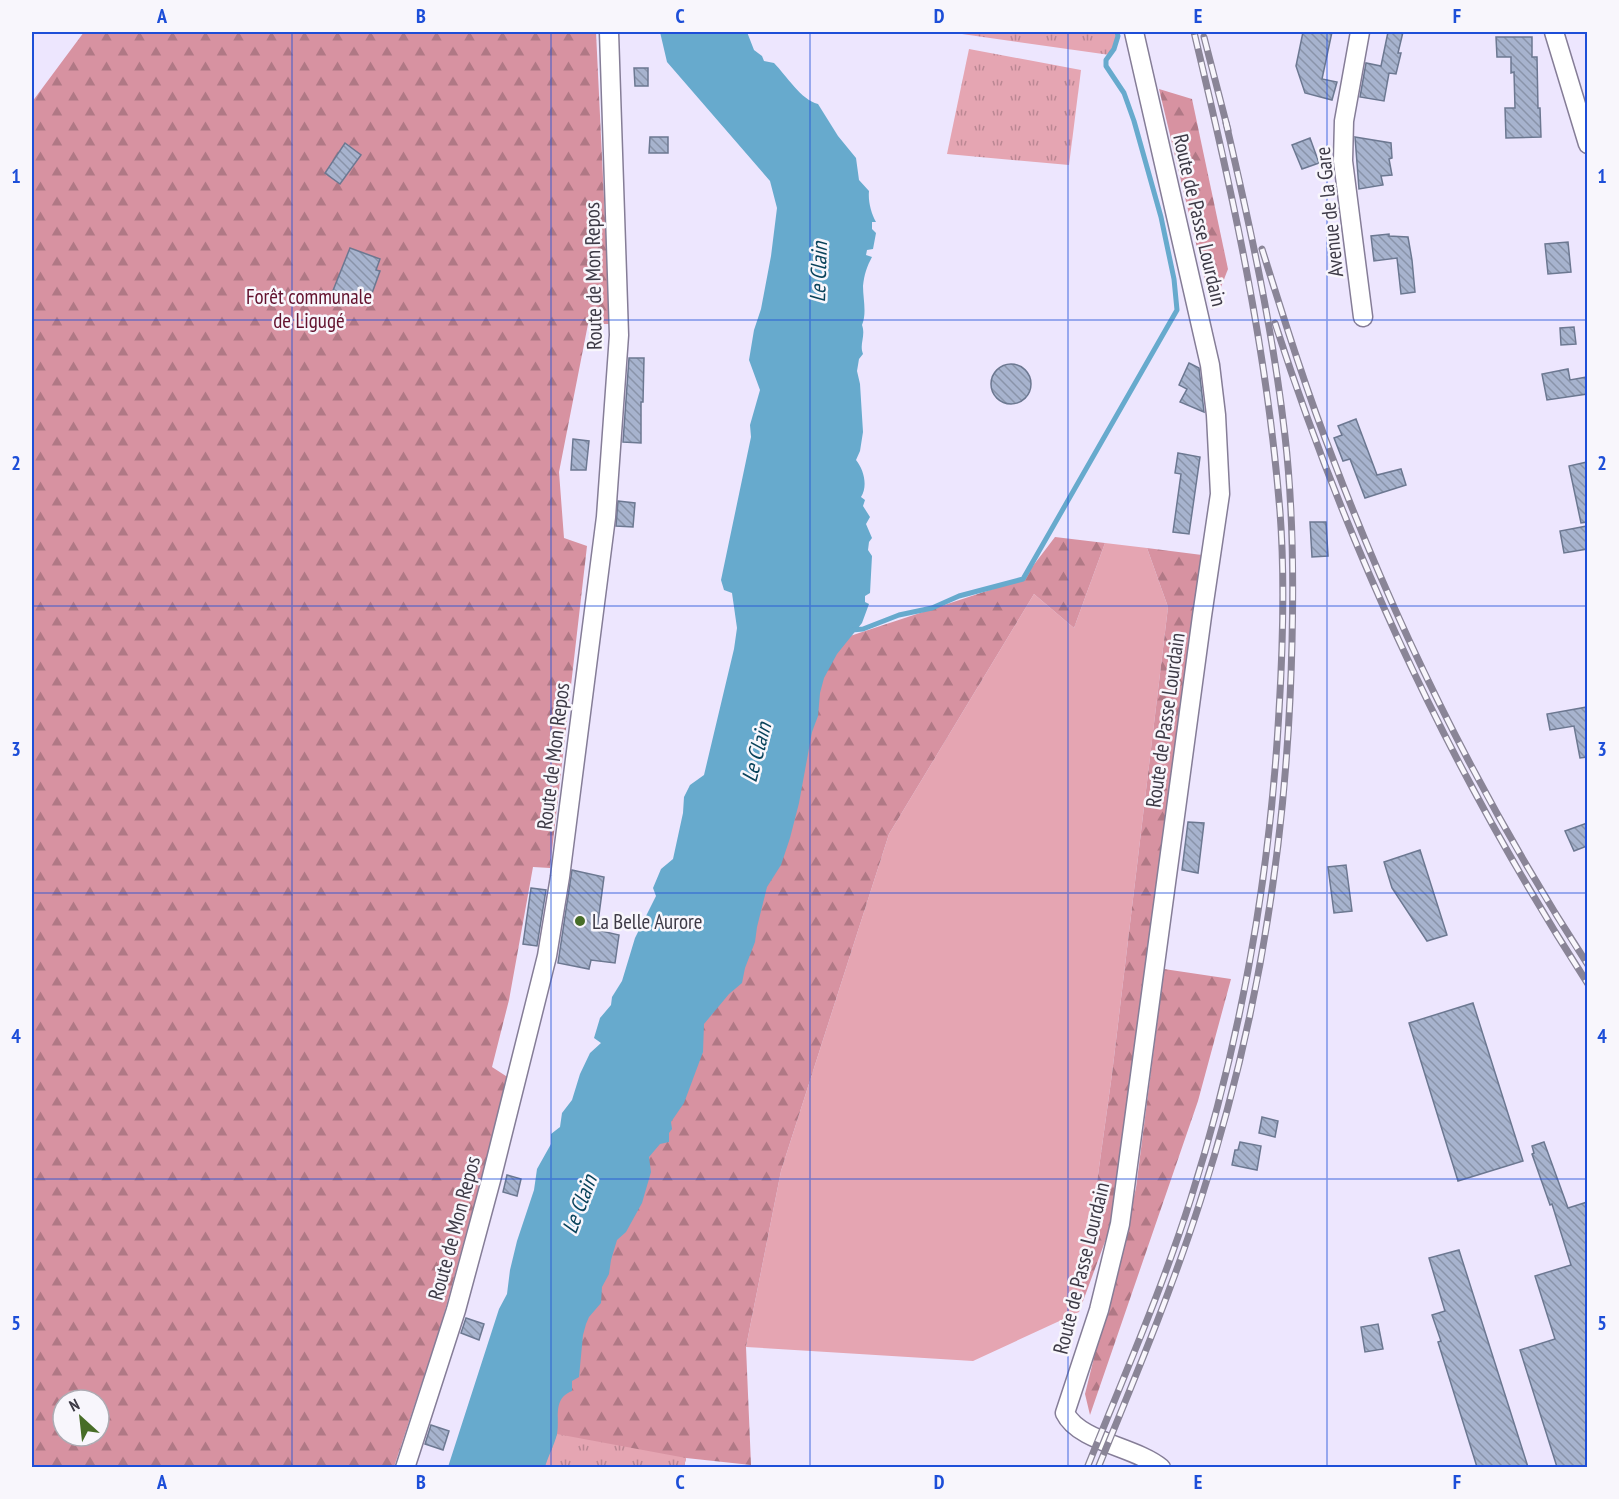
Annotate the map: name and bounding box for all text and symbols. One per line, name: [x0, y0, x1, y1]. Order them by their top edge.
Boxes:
text: A: [156, 3, 168, 29]
text: B: [416, 3, 426, 29]
text: C: [675, 3, 685, 29]
text: D: [934, 3, 945, 29]
text: E: [1194, 3, 1202, 29]
text: F: [1453, 3, 1461, 29]
street label: Route de Passe Lourdain: [1167, 131, 1233, 309]
street label: Avenue de la Gare: [1309, 146, 1349, 278]
text: 1: [11, 163, 21, 189]
text: 1: [1597, 163, 1607, 189]
street label: Route de Mon Repos: [578, 202, 608, 350]
water label: Le Clain: [803, 240, 833, 303]
park label: Forêt communale de Ligugé: [246, 283, 372, 334]
text: 2: [11, 450, 21, 476]
text: 2: [1597, 450, 1607, 476]
street label: Route de Passe Lourdain: [1139, 631, 1191, 809]
street label: Route de Mon Repos: [531, 681, 575, 831]
water label: Le Clain: [735, 718, 778, 785]
text: 3: [11, 736, 21, 762]
text: 3: [1597, 736, 1607, 762]
place label: La Belle Aurore: [592, 908, 702, 935]
marker: La Belle Aurore: [573, 914, 587, 928]
text: 4: [11, 1023, 21, 1049]
text: 4: [1597, 1023, 1607, 1049]
street label: Route de Mon Repos: [422, 1153, 486, 1303]
water label: Le Clain: [555, 1170, 603, 1237]
street label: Route de Passe Lourdain: [1047, 1179, 1115, 1357]
text: 5: [11, 1310, 21, 1336]
text: 5: [1597, 1310, 1607, 1336]
north arrow: [51, 1388, 111, 1448]
text: N: [66, 1394, 83, 1416]
text: A: [156, 1469, 168, 1495]
text: B: [416, 1469, 426, 1495]
text: C: [675, 1469, 685, 1495]
text: D: [934, 1469, 945, 1495]
text: E: [1194, 1469, 1202, 1495]
text: F: [1453, 1469, 1461, 1495]

